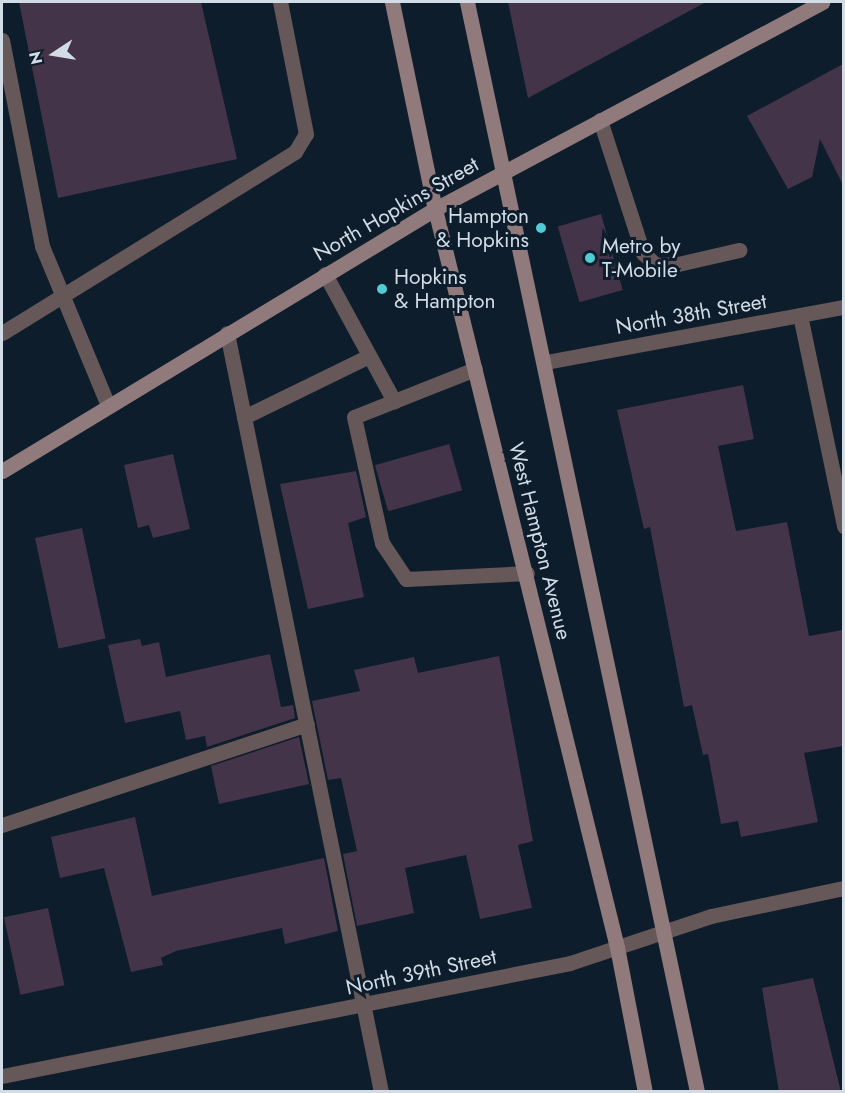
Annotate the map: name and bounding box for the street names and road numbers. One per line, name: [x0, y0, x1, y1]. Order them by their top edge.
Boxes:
street label: North Hopkins Street: [309, 151, 483, 267]
street label: North 38th Street: [614, 288, 768, 340]
street label: West Hampton Avenue: [503, 440, 577, 642]
street label: North 39th Street: [343, 944, 499, 1000]

